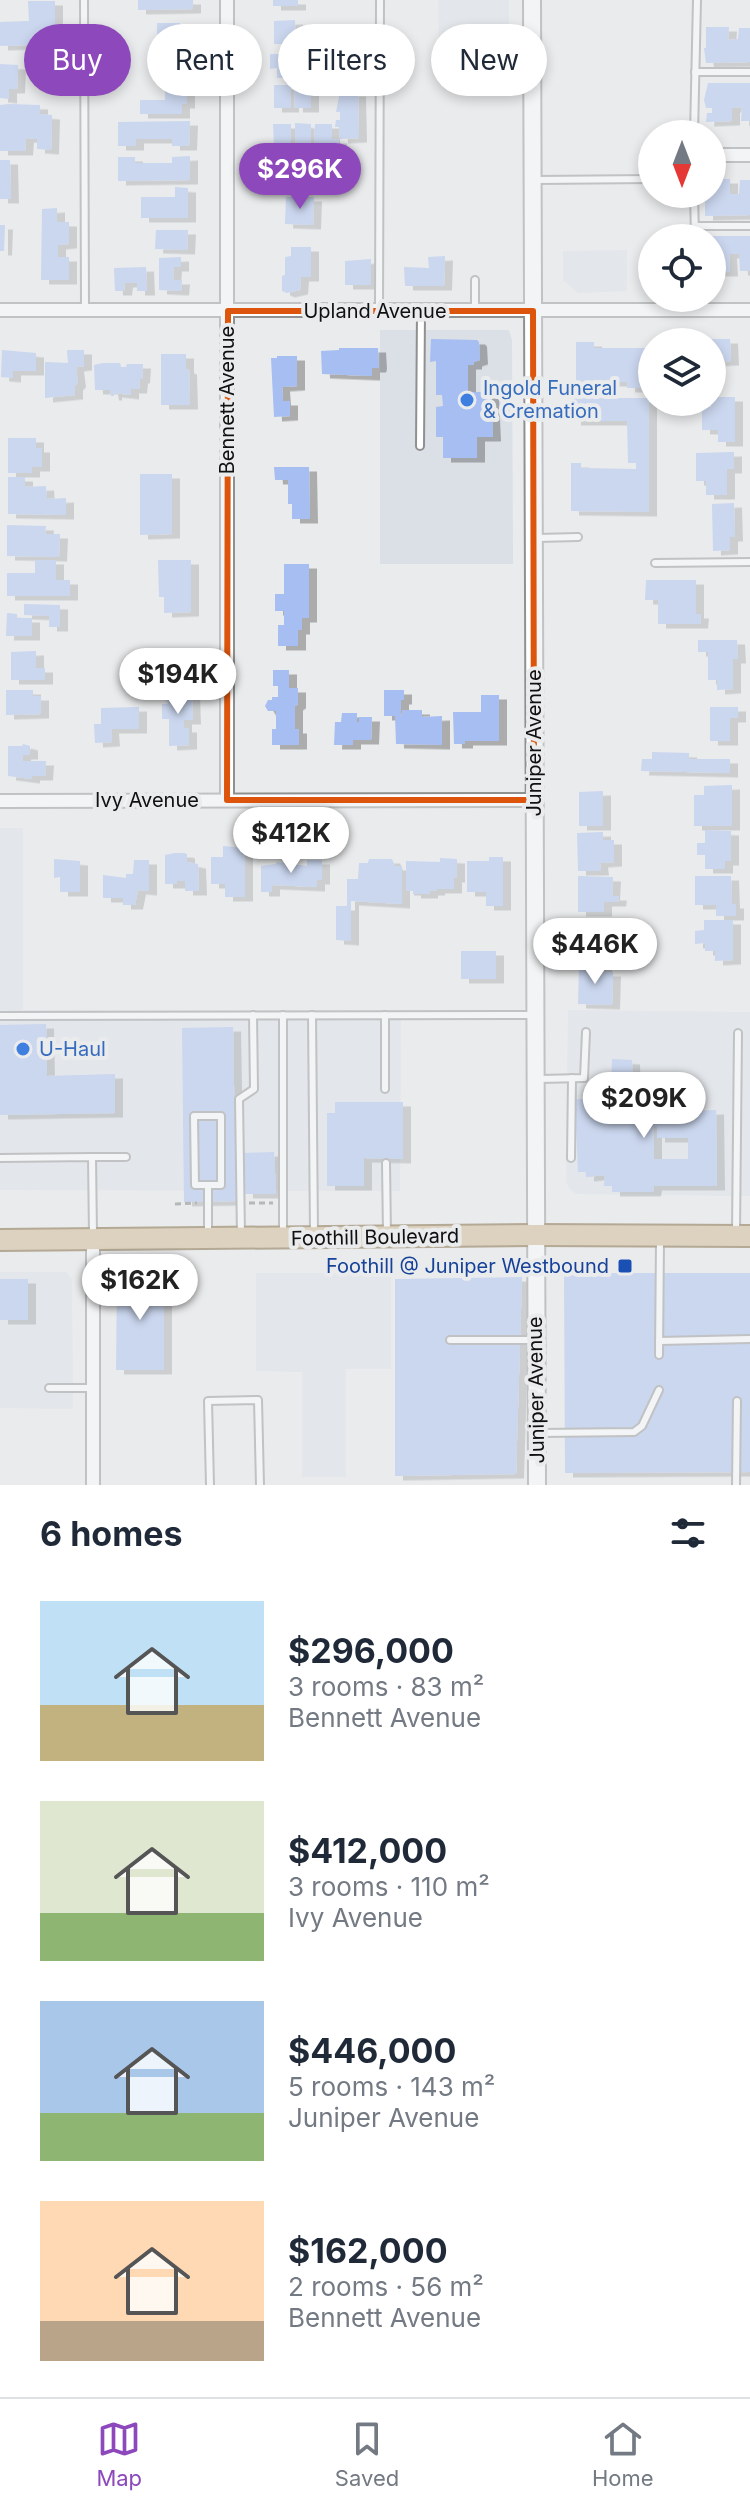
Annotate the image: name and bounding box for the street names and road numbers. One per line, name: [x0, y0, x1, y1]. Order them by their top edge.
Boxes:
street label: Upland Avenue: [303, 299, 447, 323]
street label: Bennett Avenue: [215, 326, 239, 474]
street label: Juniper Avenue: [522, 669, 546, 817]
street label: Ivy Avenue: [95, 788, 199, 812]
street label: Foothill Boulevard: [291, 1224, 459, 1250]
street label: Juniper Avenue: [523, 1316, 549, 1464]

